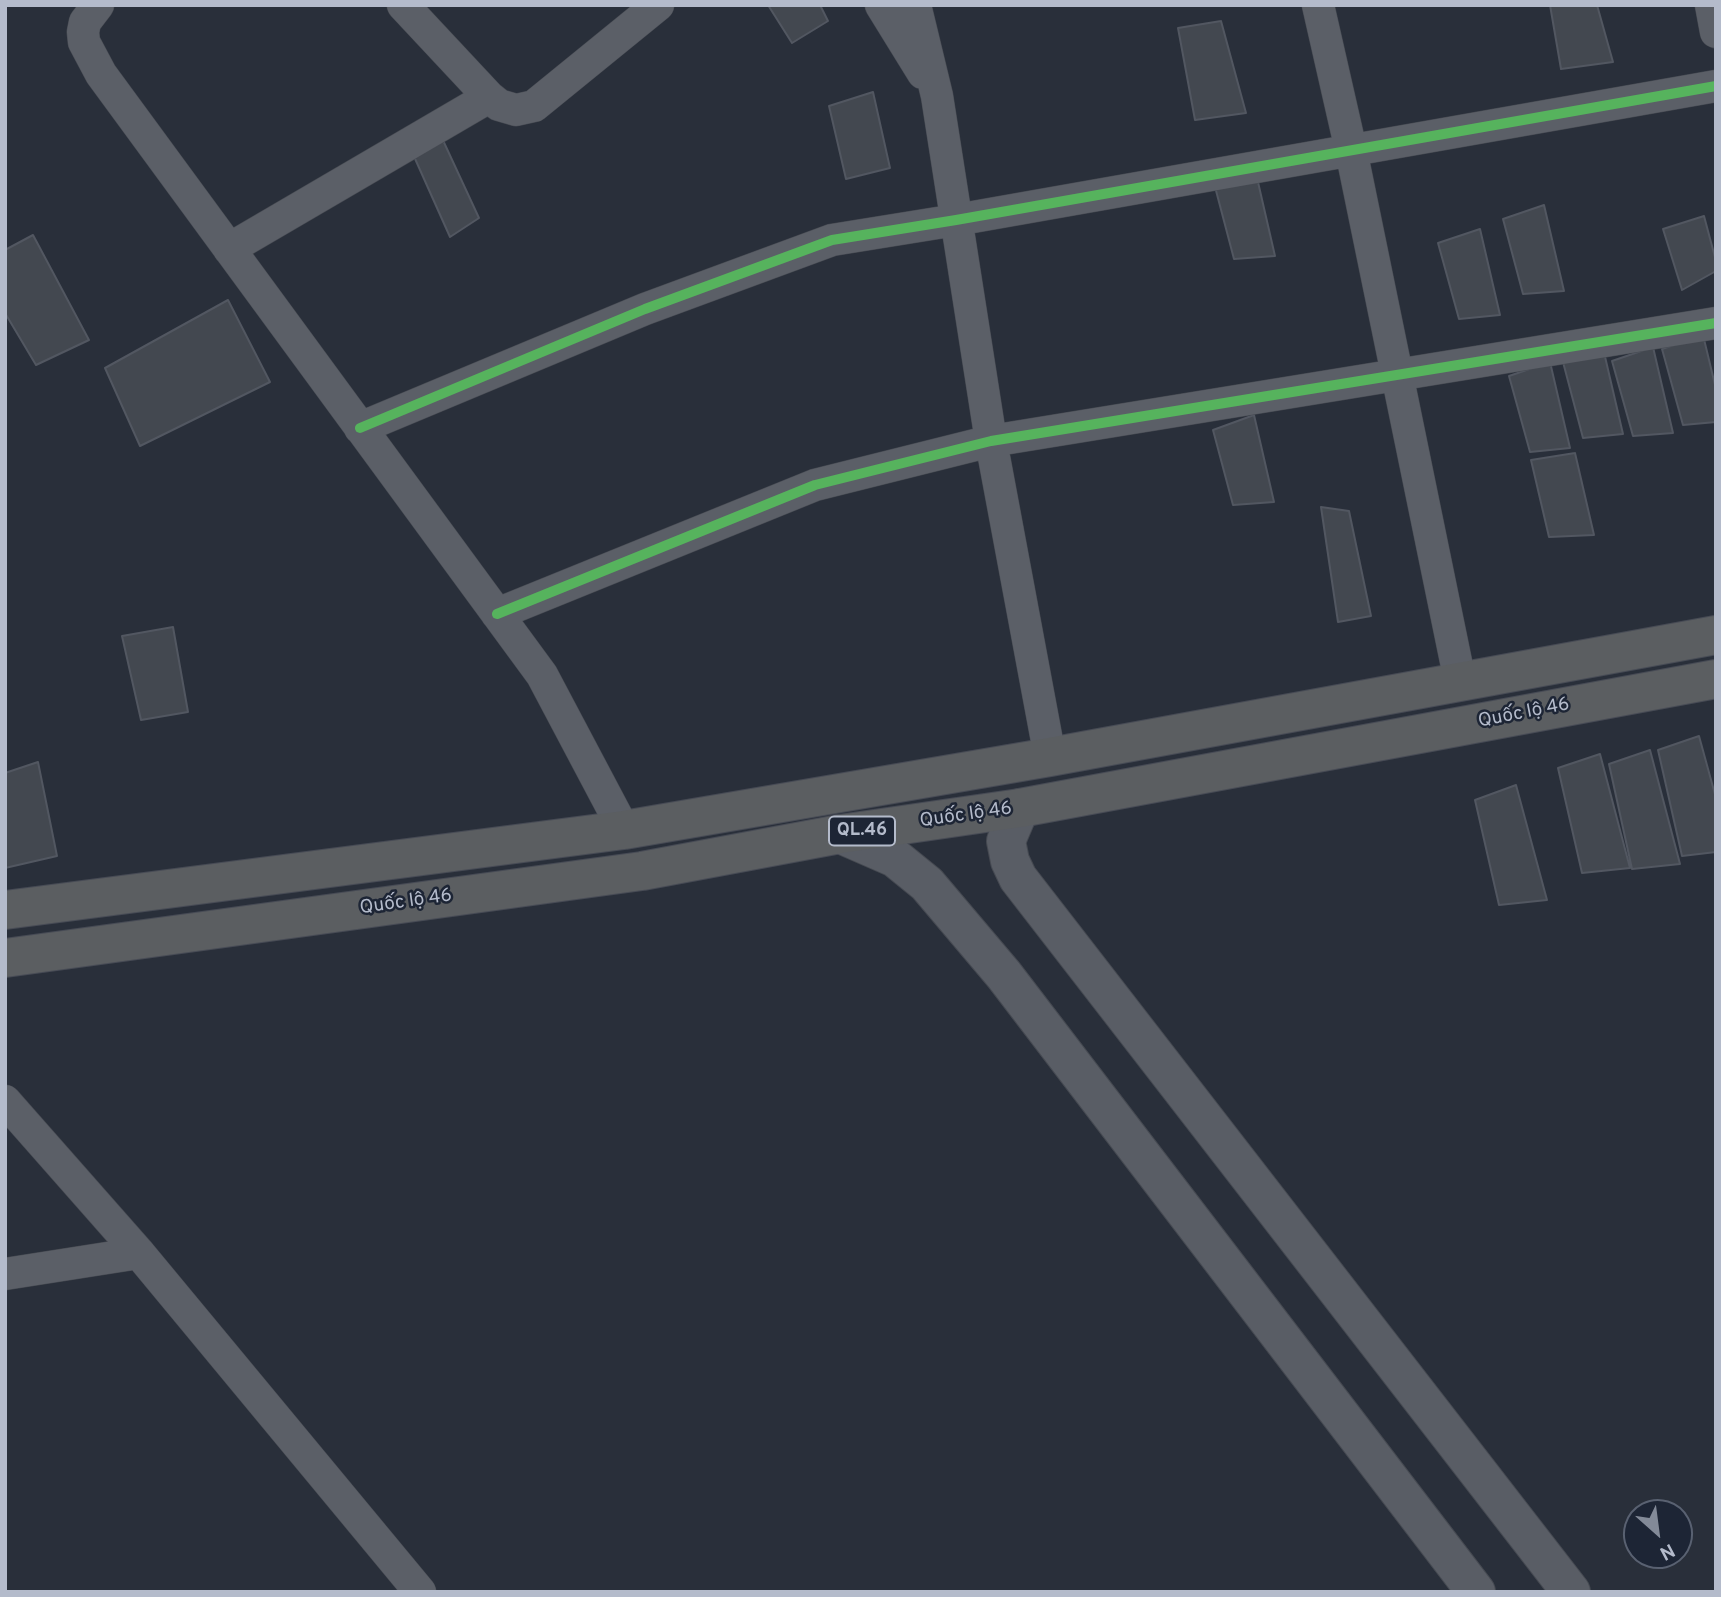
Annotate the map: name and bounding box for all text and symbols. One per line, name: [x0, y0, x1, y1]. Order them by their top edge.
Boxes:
street label: Quốc lộ 46: [1476, 694, 1572, 734]
street label: Quốc lộ 46: [918, 798, 1014, 834]
road number: QL.46: [829, 816, 895, 846]
street label: Quốc lộ 46: [358, 885, 454, 921]
north arrow: [1623, 1499, 1693, 1569]
text: N: [1655, 1537, 1679, 1565]

